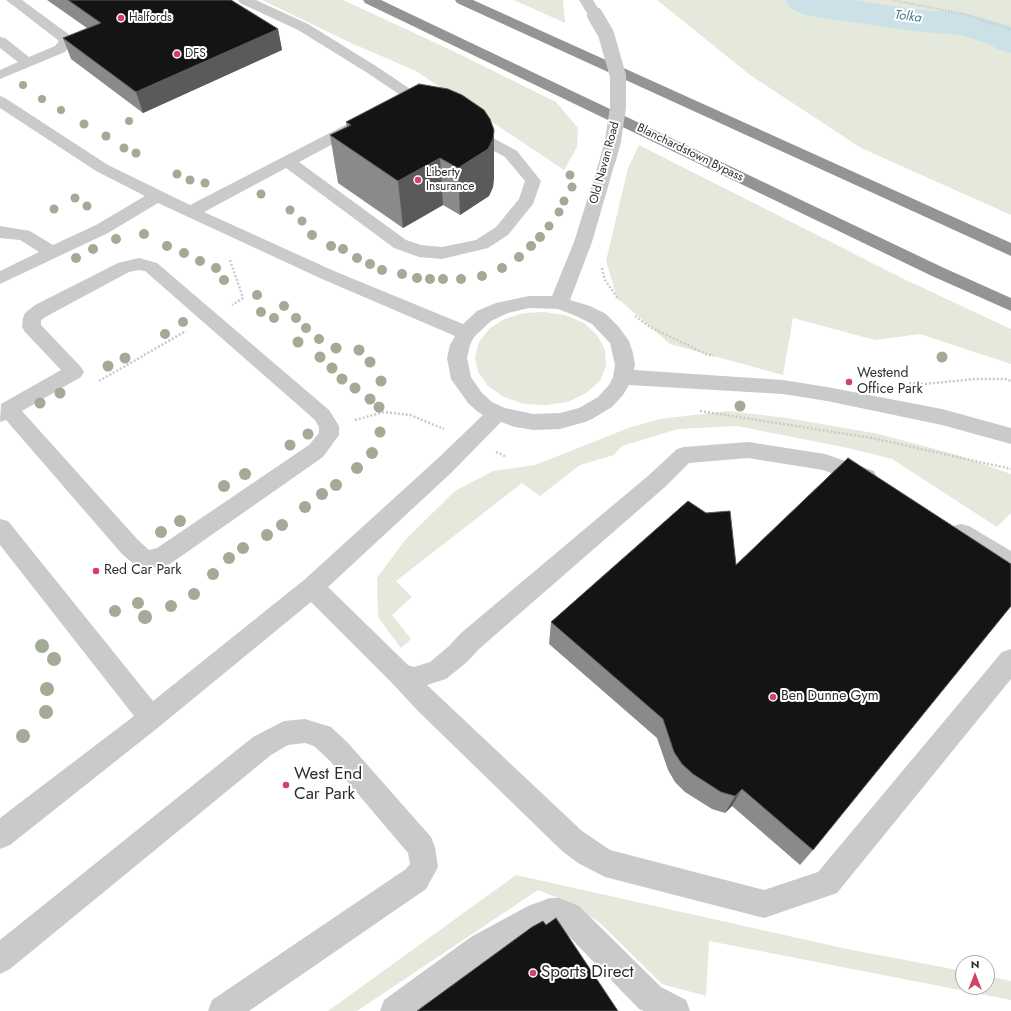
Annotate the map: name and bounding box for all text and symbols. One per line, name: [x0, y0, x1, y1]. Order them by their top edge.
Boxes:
water label: Tolka: [894, 8, 922, 26]
place label: Halfords: [129, 11, 172, 25]
marker: Halfords: [116, 13, 126, 23]
place label: DFS: [185, 47, 206, 61]
marker: DFS: [172, 49, 182, 59]
street label: Old Navan Road: [587, 120, 623, 206]
street label: Blanchardstown Bypass: [634, 121, 746, 185]
place label: Liberty Insurance: [426, 166, 474, 194]
marker: Liberty Insurance: [413, 175, 423, 185]
place label: Westend Office Park: [857, 366, 923, 398]
marker: Westend Office Park: [844, 377, 854, 387]
place label: Red Car Park: [104, 563, 182, 579]
marker: Red Car Park: [91, 566, 101, 576]
place label: Ben Dunne Gym: [781, 689, 879, 705]
marker: Ben Dunne Gym: [768, 692, 778, 702]
place label: West End Car Park: [294, 765, 362, 805]
marker: West End Car Park: [281, 780, 291, 790]
north arrow: [955, 955, 995, 995]
text: N: [971, 956, 979, 972]
place label: Sports Direct: [541, 963, 634, 983]
marker: Sports Direct: [528, 968, 538, 978]

